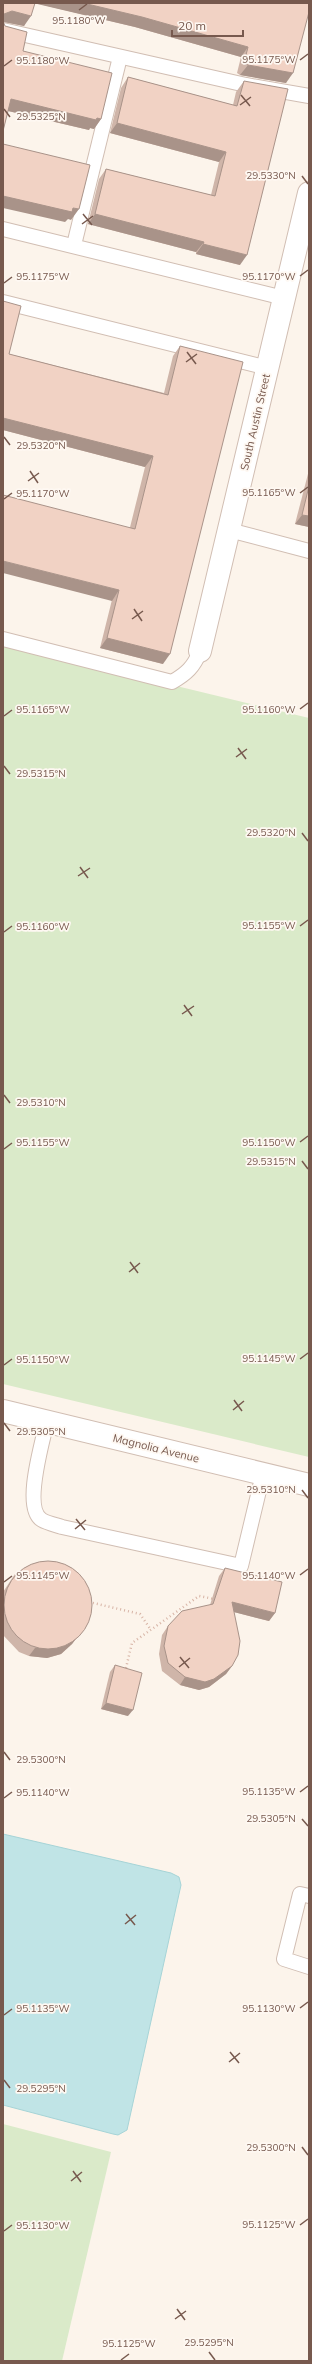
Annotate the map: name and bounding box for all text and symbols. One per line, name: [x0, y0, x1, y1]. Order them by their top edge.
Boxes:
scale bar: [172, 12, 243, 38]
text: 95.1180°W: [52, 14, 106, 27]
text: 20 m: [178, 18, 206, 33]
text: 95.1175°W: [242, 53, 296, 66]
text: 95.1180°W: [16, 54, 70, 67]
text: 29.5325°N: [16, 110, 66, 123]
text: 29.5330°N: [246, 169, 296, 182]
text: 95.1175°W: [16, 270, 70, 283]
text: 95.1170°W: [242, 270, 296, 283]
street label: South Austin Street: [237, 372, 273, 472]
text: 29.5320°N: [16, 439, 66, 452]
text: 95.1165°W: [242, 486, 296, 499]
text: 95.1170°W: [16, 487, 70, 500]
text: 95.1165°W: [16, 703, 70, 716]
text: 95.1160°W: [242, 703, 296, 716]
text: 29.5315°N: [16, 767, 66, 780]
text: 29.5320°N: [246, 826, 296, 839]
text: 95.1155°W: [242, 919, 296, 932]
text: 95.1160°W: [16, 920, 70, 933]
text: 29.5310°N: [16, 1096, 66, 1109]
text: 95.1155°W: [16, 1136, 70, 1149]
text: 95.1150°W: [242, 1136, 296, 1149]
text: 29.5315°N: [246, 1155, 296, 1168]
text: 95.1145°W: [242, 1352, 296, 1365]
text: 95.1150°W: [16, 1353, 70, 1366]
text: 29.5305°N: [16, 1425, 66, 1438]
street label: Magnolia Avenue: [111, 1431, 201, 1465]
text: 29.5310°N: [246, 1483, 296, 1496]
text: 95.1145°W: [16, 1569, 70, 1582]
text: 95.1140°W: [242, 1569, 296, 1582]
text: 29.5300°N: [16, 1753, 66, 1766]
text: 95.1135°W: [242, 1785, 296, 1798]
text: 95.1140°W: [16, 1786, 70, 1799]
text: 29.5305°N: [246, 1812, 296, 1825]
text: 95.1135°W: [16, 2002, 70, 2015]
text: 95.1130°W: [242, 2002, 296, 2015]
text: 29.5295°N: [16, 2082, 66, 2095]
text: 29.5300°N: [246, 2141, 296, 2154]
text: 95.1125°W: [242, 2218, 296, 2231]
text: 95.1130°W: [16, 2219, 70, 2232]
text: 29.5295°N: [184, 2336, 234, 2349]
text: 95.1125°W: [102, 2337, 156, 2350]

